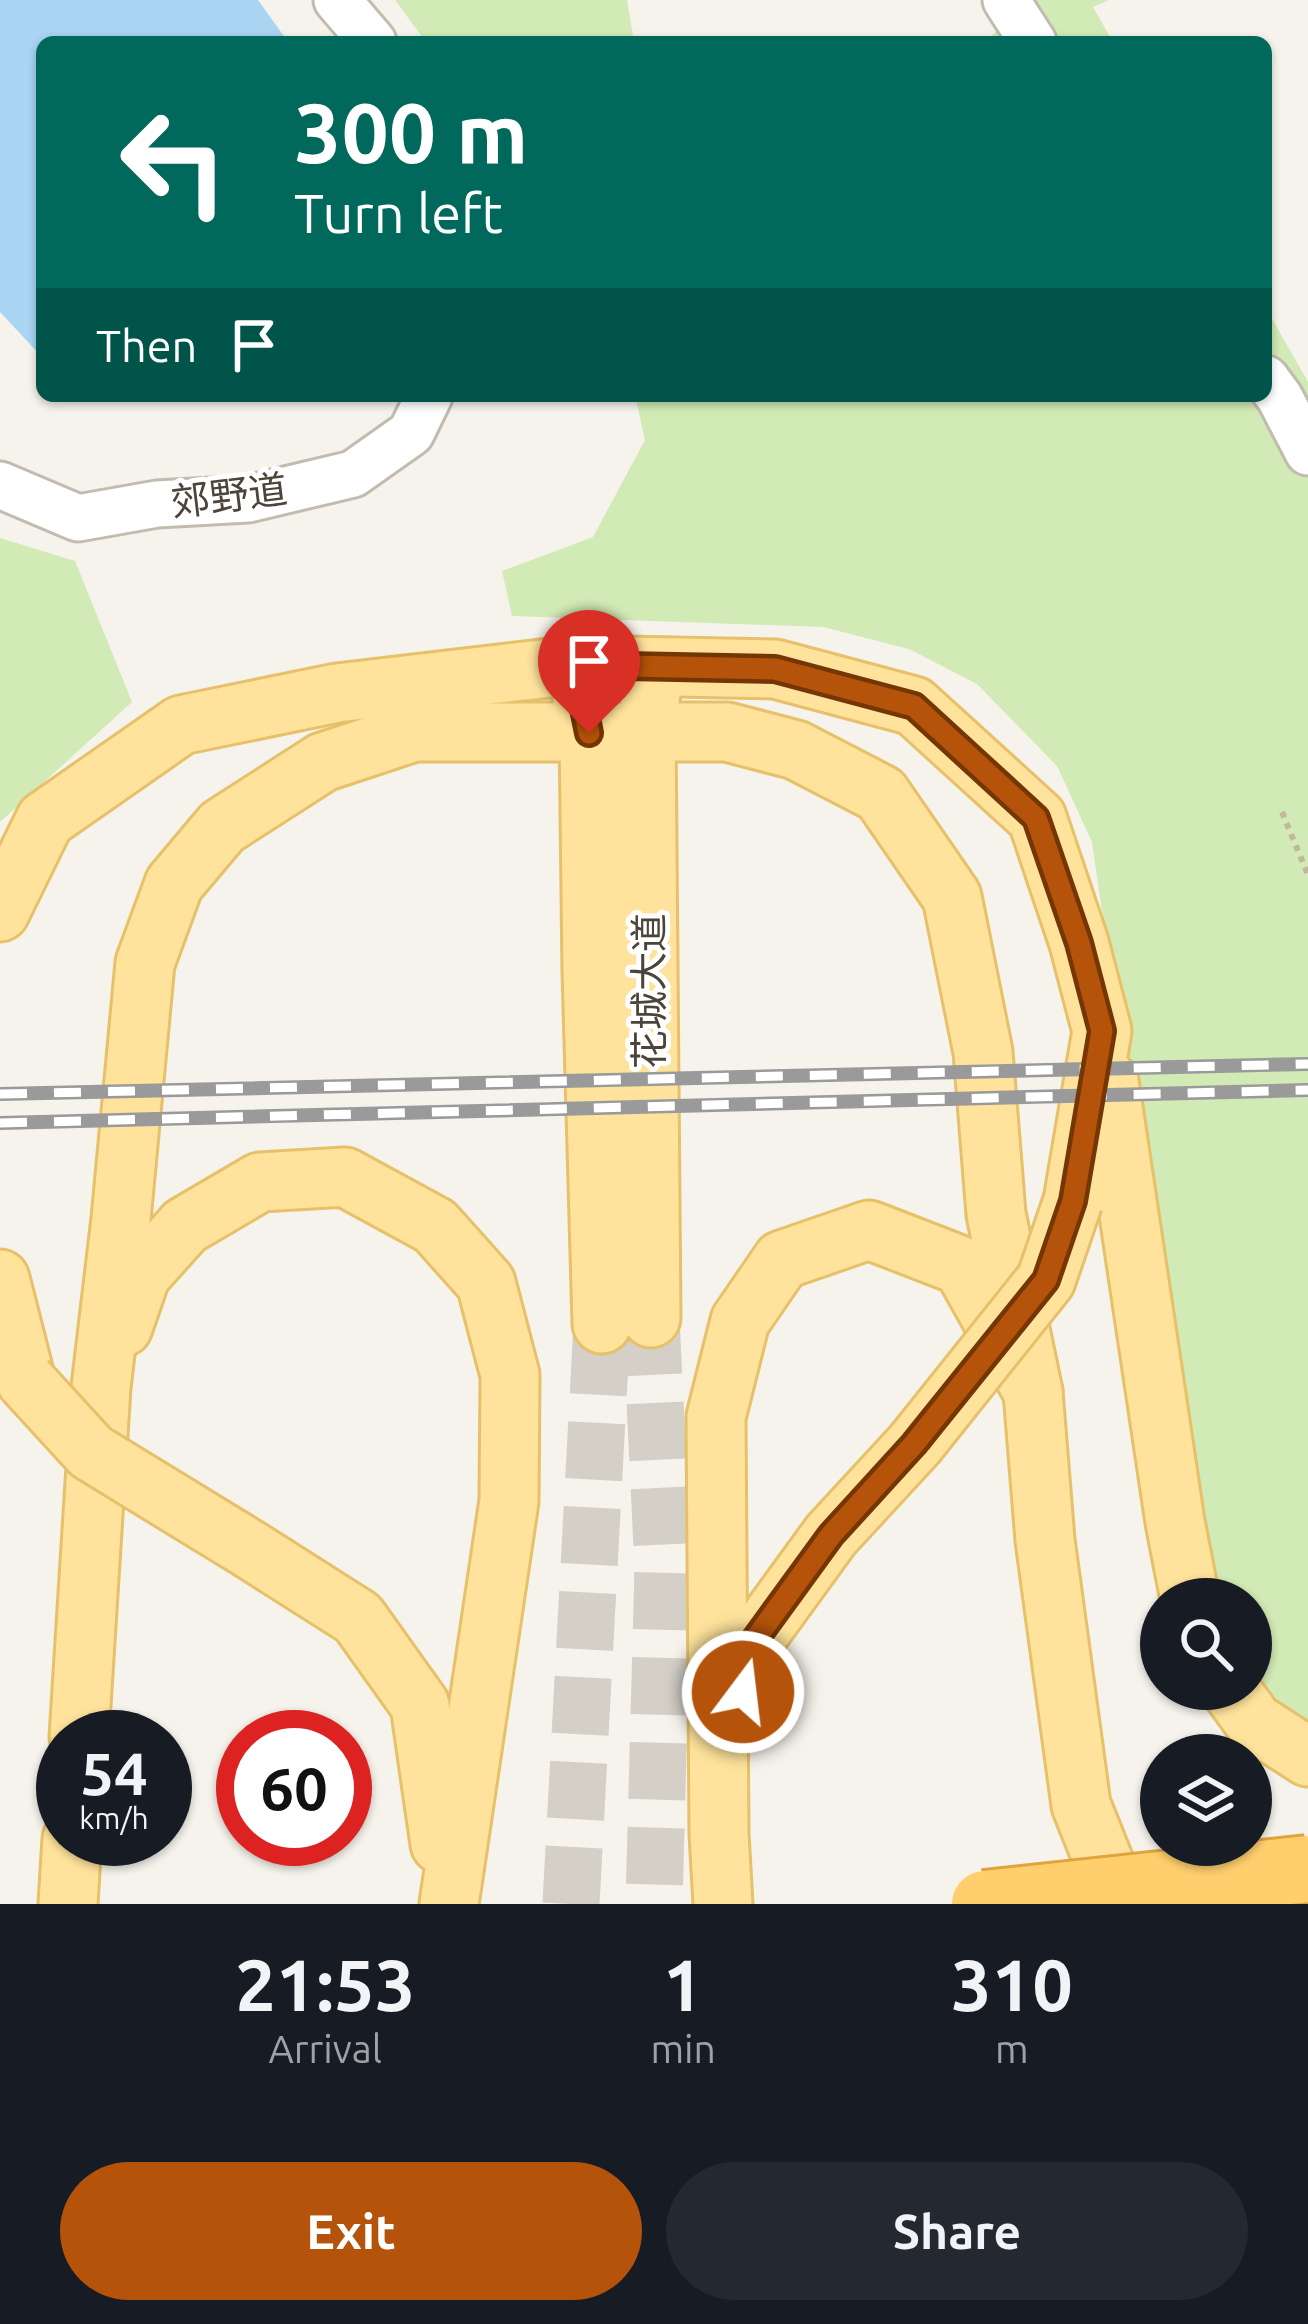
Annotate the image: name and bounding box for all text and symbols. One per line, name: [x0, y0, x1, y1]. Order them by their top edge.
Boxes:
icon: left: [96, 84, 252, 240]
text: 300 m: [294, 85, 528, 179]
text: Turn left: [294, 183, 503, 243]
icon: arrive: [221, 312, 287, 378]
text: Then: [96, 320, 197, 371]
street label: 郊野道: [168, 467, 290, 523]
pin: [538, 610, 640, 733]
icon: arrive: [556, 628, 622, 694]
street label: 花城大道: [627, 913, 670, 1069]
map controls: [1140, 1578, 1272, 1866]
button: search: [1140, 1578, 1272, 1710]
position arrow: [680, 1629, 806, 1755]
speed limit sign: 60: [216, 1710, 372, 1866]
button: layers: [1140, 1734, 1272, 1866]
text: 54: [80, 1739, 148, 1806]
text: km/h: [79, 1801, 149, 1835]
text: 21:53: [235, 1944, 415, 2025]
text: 1: [663, 1944, 703, 2025]
text: 310: [951, 1944, 1073, 2025]
text: Arrival: [268, 2027, 382, 2070]
text: min: [650, 2027, 716, 2070]
text: m: [995, 2027, 1029, 2070]
button: Exit: [60, 2162, 642, 2300]
button: Share: [666, 2162, 1248, 2300]

